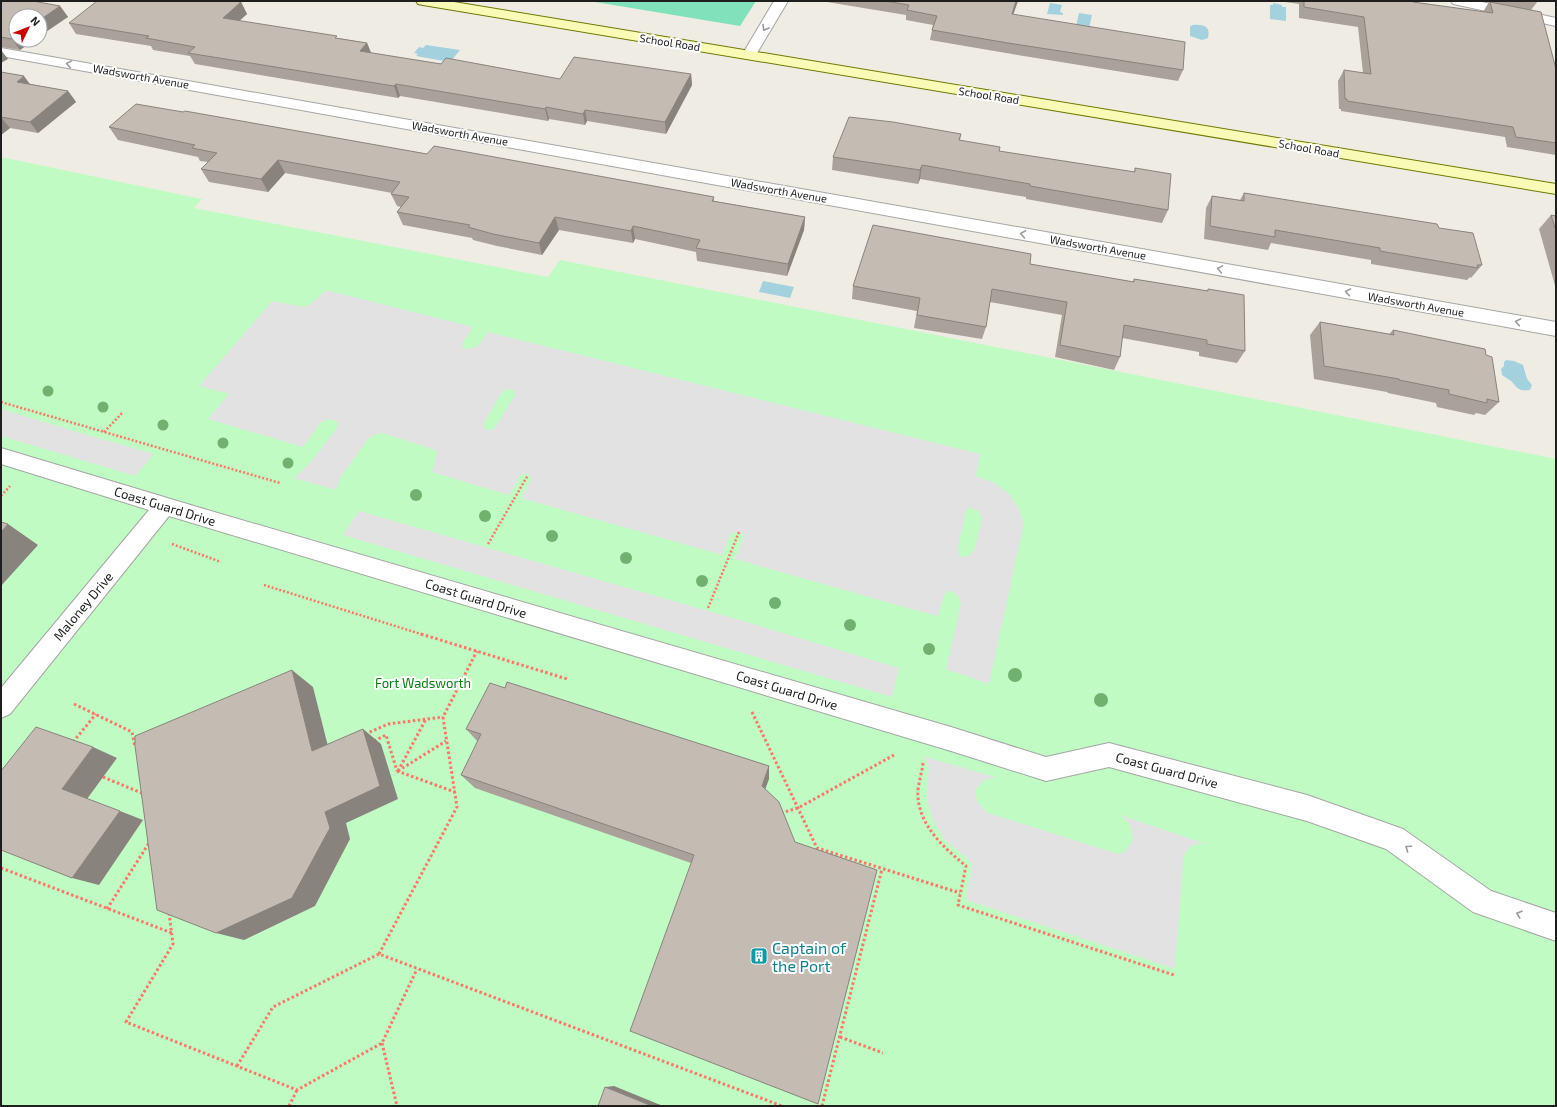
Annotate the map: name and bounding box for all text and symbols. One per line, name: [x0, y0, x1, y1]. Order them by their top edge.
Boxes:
north arrow: [8, 8, 48, 48]
text: N: [28, 13, 43, 28]
one-way arrow: [762, 24, 770, 31]
street label: School Road: [639, 31, 701, 53]
one-way arrow: [66, 60, 72, 69]
street label: Wadsworth Avenue: [92, 61, 190, 91]
street label: School Road: [958, 84, 1020, 106]
street label: Wadsworth Avenue: [411, 118, 509, 148]
street label: School Road: [1278, 136, 1340, 160]
street label: Wadsworth Avenue: [730, 175, 828, 205]
one-way arrow: [1020, 230, 1027, 239]
street label: Wadsworth Avenue: [1049, 232, 1147, 262]
one-way arrow: [1217, 265, 1223, 274]
one-way arrow: [1345, 288, 1351, 297]
street label: Wadsworth Avenue: [1367, 289, 1465, 319]
one-way arrow: [1514, 319, 1521, 327]
street label: Coast Guard Drive: [112, 483, 218, 529]
street label: Maloney Drive: [50, 568, 116, 644]
street label: Coast Guard Drive: [423, 575, 529, 621]
street label: Coast Guard Drive: [734, 667, 840, 713]
park label: Fort Wadsworth: [375, 675, 471, 691]
street label: Coast Guard Drive: [1114, 749, 1220, 791]
one-way arrow: [1405, 845, 1412, 853]
one-way arrow: [1516, 910, 1523, 919]
place label: Captain of the Port: [772, 938, 847, 975]
building icon: Captain of the Port: [749, 946, 769, 966]

